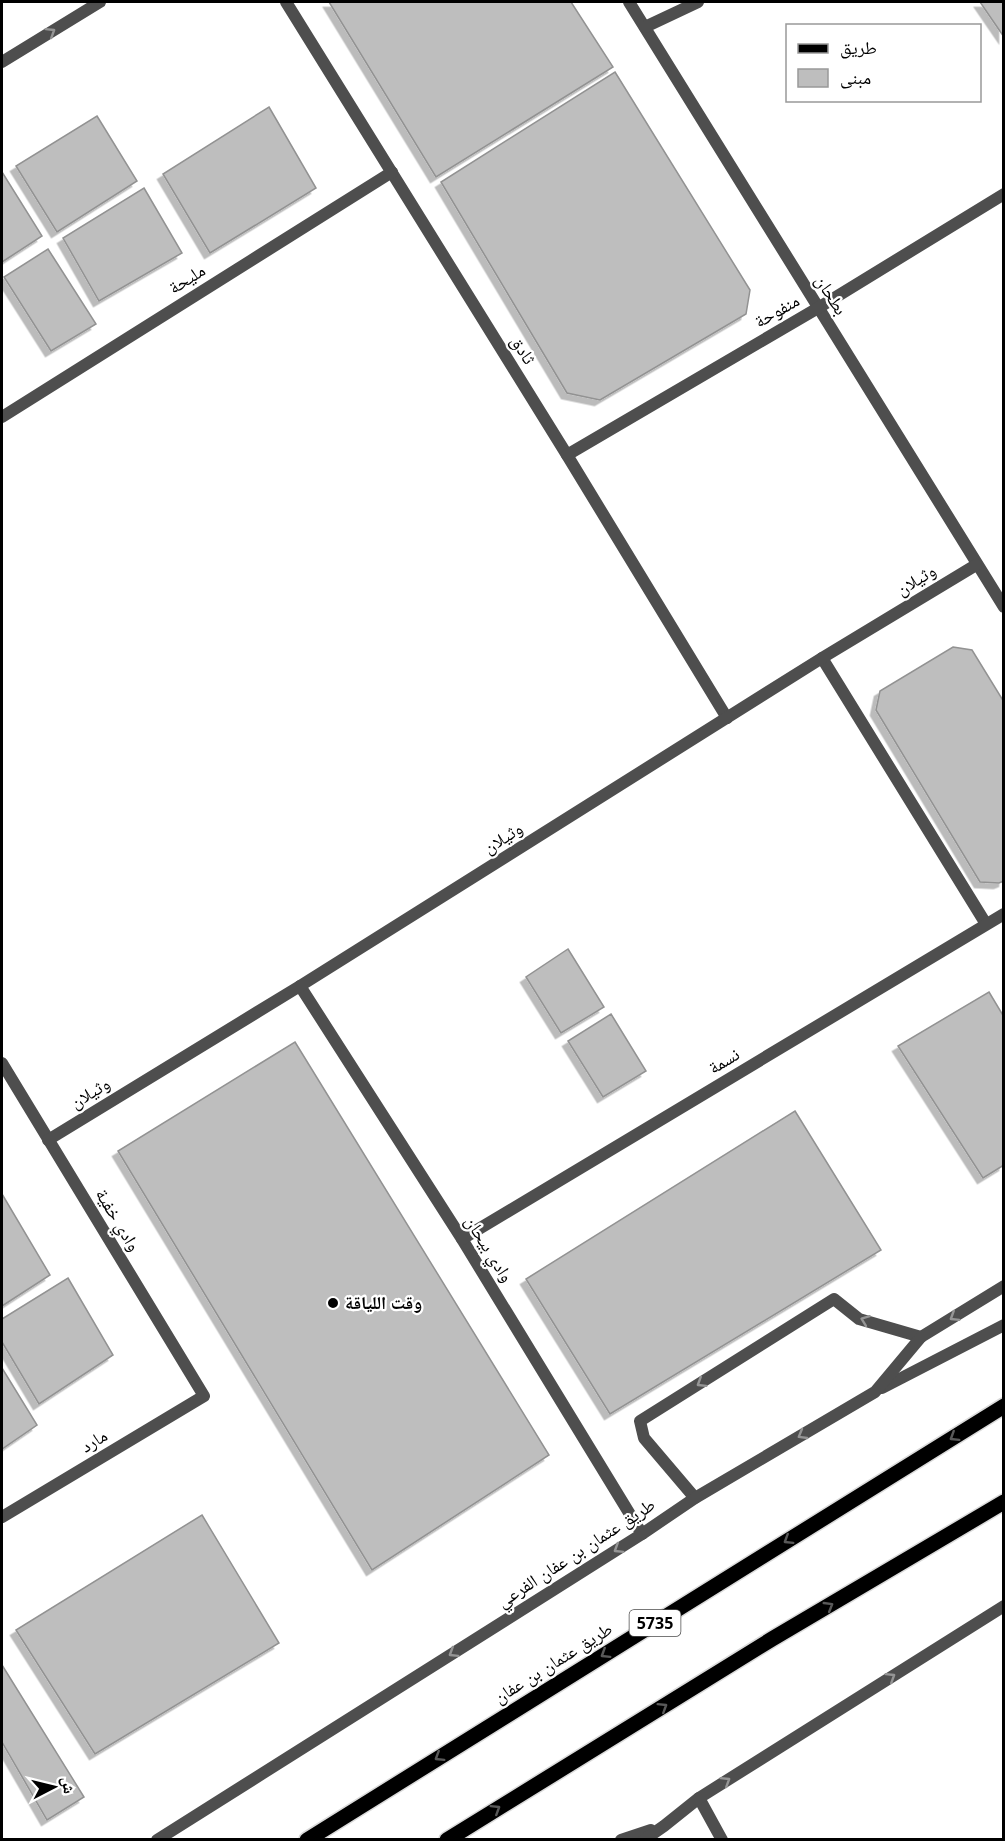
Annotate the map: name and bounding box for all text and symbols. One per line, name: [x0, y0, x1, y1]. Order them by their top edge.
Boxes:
legend: [786, 24, 981, 102]
one-way arrow: [45, 27, 55, 39]
text: طريق: [840, 35, 877, 59]
text: مبنى: [840, 65, 871, 89]
street label: مليحة: [163, 258, 209, 299]
street label: بطحان: [810, 270, 854, 319]
street label: منفوحة: [750, 288, 803, 333]
street label: ثادق: [506, 330, 542, 369]
street label: وثيلان: [891, 558, 940, 600]
street label: وثيلان: [478, 816, 527, 859]
street label: نسمة: [703, 1041, 744, 1079]
street label: وثيلان: [65, 1071, 114, 1113]
street label: وادي خفية: [88, 1184, 147, 1257]
street label: وادي بيحان: [457, 1211, 520, 1288]
place label: وقت اللياقة: [345, 1290, 422, 1314]
marker: وقت اللياقة: [326, 1296, 340, 1310]
one-way arrow: [950, 1309, 960, 1321]
one-way arrow: [861, 1315, 872, 1327]
one-way arrow: [697, 1375, 707, 1387]
street label: مارد: [76, 1423, 111, 1457]
one-way arrow: [798, 1428, 808, 1439]
one-way arrow: [950, 1429, 960, 1441]
street label: طريق عثمان بن عفان الفرعي: [492, 1492, 661, 1615]
one-way arrow: [784, 1532, 794, 1544]
one-way arrow: [614, 1541, 624, 1553]
one-way arrow: [823, 1601, 833, 1613]
road number: 5735: [630, 1610, 680, 1636]
street label: طريق عثمان بن عفان: [489, 1616, 616, 1708]
one-way arrow: [449, 1645, 459, 1657]
one-way arrow: [601, 1647, 611, 1659]
one-way arrow: [884, 1673, 895, 1684]
one-way arrow: [657, 1702, 667, 1714]
one-way arrow: [435, 1750, 446, 1761]
north arrow: [24, 1757, 84, 1817]
text: ش: [57, 1775, 81, 1795]
one-way arrow: [719, 1777, 730, 1788]
one-way arrow: [490, 1805, 501, 1816]

